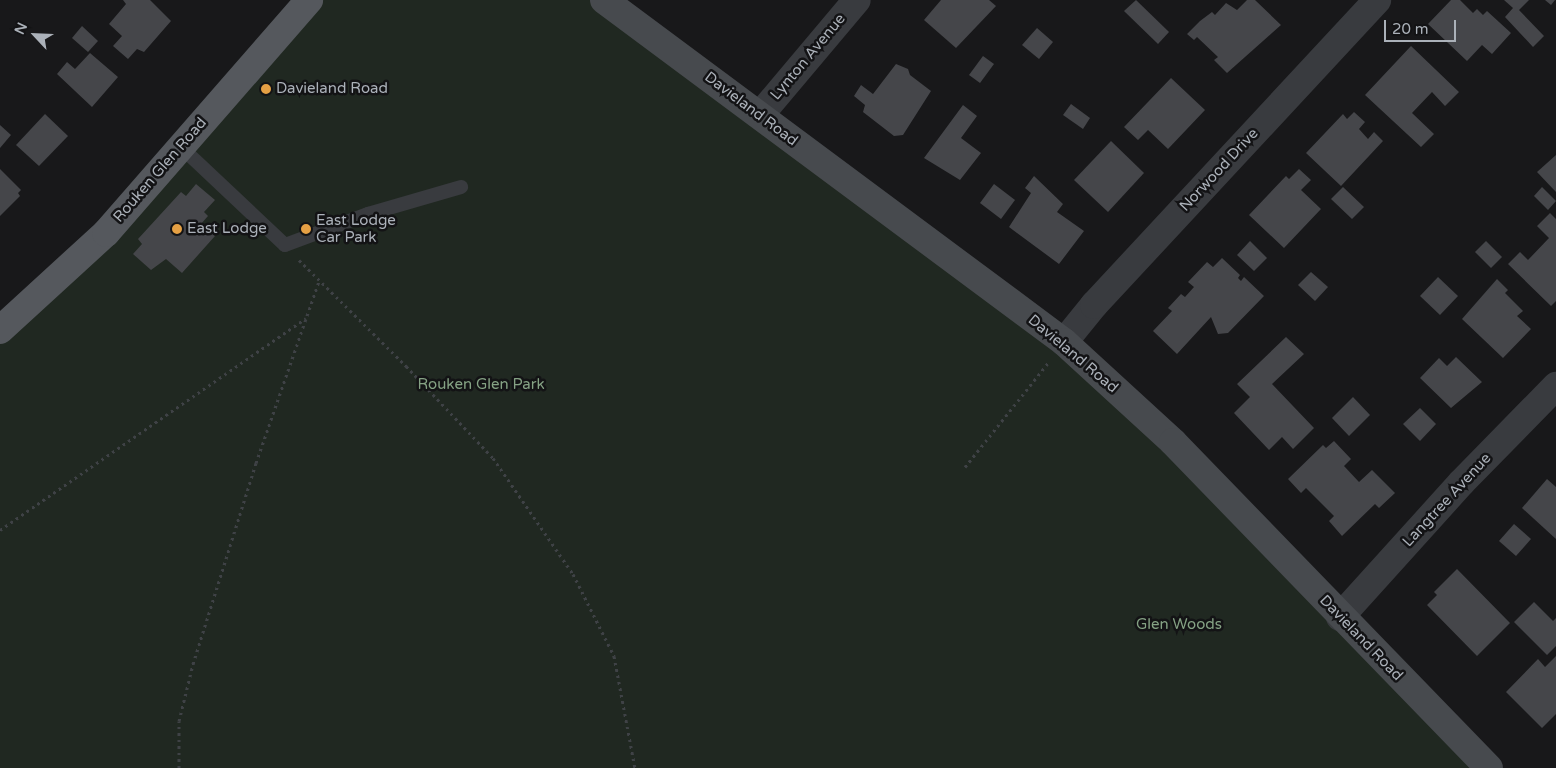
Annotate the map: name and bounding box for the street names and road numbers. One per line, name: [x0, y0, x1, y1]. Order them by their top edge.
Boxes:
street label: Lynton Avenue: [767, 10, 849, 104]
street label: Davieland Road: [701, 68, 801, 150]
street label: Rouken Glen Road: [110, 114, 210, 226]
street label: Norwood Drive: [1176, 125, 1262, 215]
street label: Davieland Road: [1024, 311, 1122, 397]
street label: Langtree Avenue: [1399, 449, 1495, 551]
street label: Davieland Road: [1316, 591, 1406, 685]

